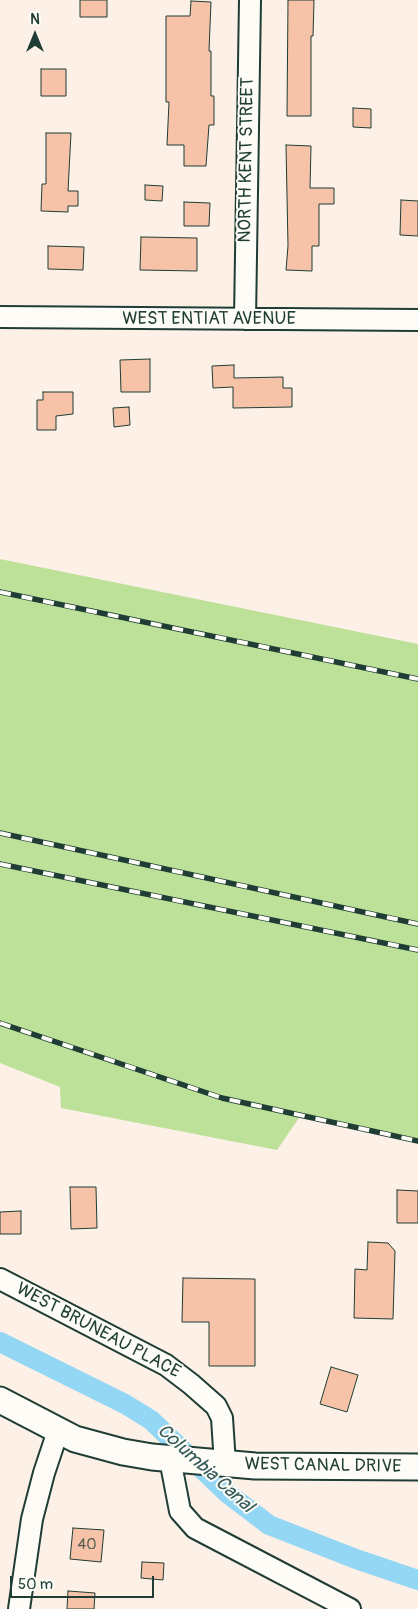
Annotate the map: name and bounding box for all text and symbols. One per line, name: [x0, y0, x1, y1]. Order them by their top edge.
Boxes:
north arrow: [10, 10, 60, 60]
text: N: [30, 11, 40, 28]
street label: NORTH KENT STREET: [235, 77, 259, 243]
street label: WEST ENTIAT AVENUE: [122, 308, 296, 330]
street label: WEST BRUNEAU PLACE: [12, 1279, 184, 1383]
water label: Columbia Canal: [152, 1420, 258, 1518]
street label: WEST CANAL DRIVE: [244, 1454, 402, 1478]
house number: 40: [78, 1536, 96, 1554]
scale bar: [12, 1566, 156, 1598]
text: 50 m: [18, 1575, 53, 1594]

